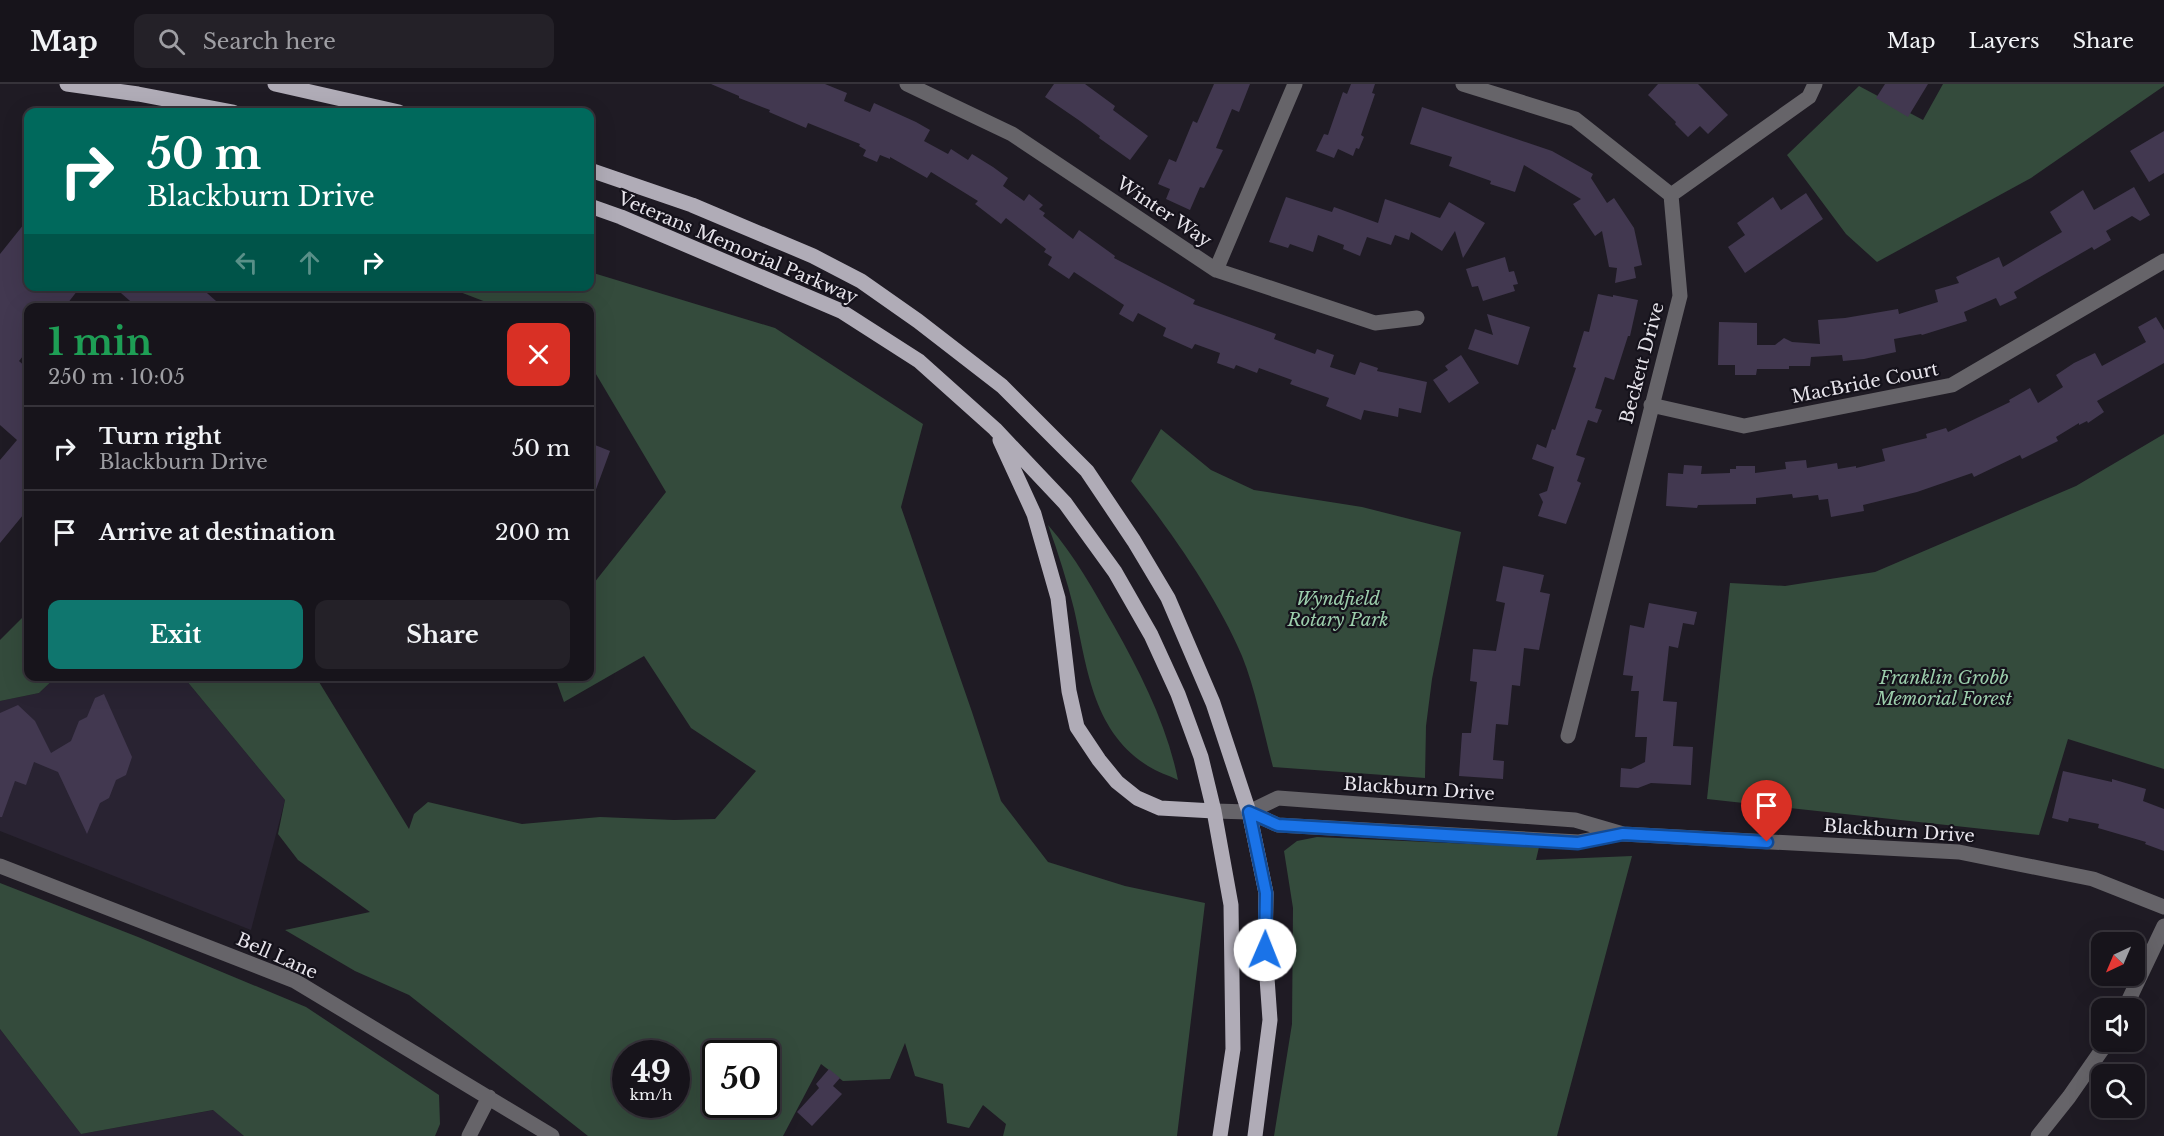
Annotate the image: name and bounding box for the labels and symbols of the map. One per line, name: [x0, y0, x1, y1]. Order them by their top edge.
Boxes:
street label: Winter Way: [1111, 172, 1216, 252]
street label: Veterans Memorial Parkway: [614, 187, 862, 309]
street label: Beckett Drive: [1615, 300, 1669, 426]
street label: MacBride Court: [1790, 358, 1940, 408]
park label: Wyndfield Rotary Park: [1286, 588, 1389, 631]
park label: Franklin Grobb Memorial Forest: [1875, 667, 2013, 710]
street label: Blackburn Drive: [1343, 773, 1495, 805]
pin: [1741, 780, 1792, 842]
street label: Blackburn Drive: [1823, 815, 1975, 847]
position arrow: [1233, 918, 1297, 982]
street label: Bell Lane: [233, 928, 321, 984]
north arrow: [2091, 932, 2145, 986]
speed limit sign: 50: [702, 1040, 780, 1118]

